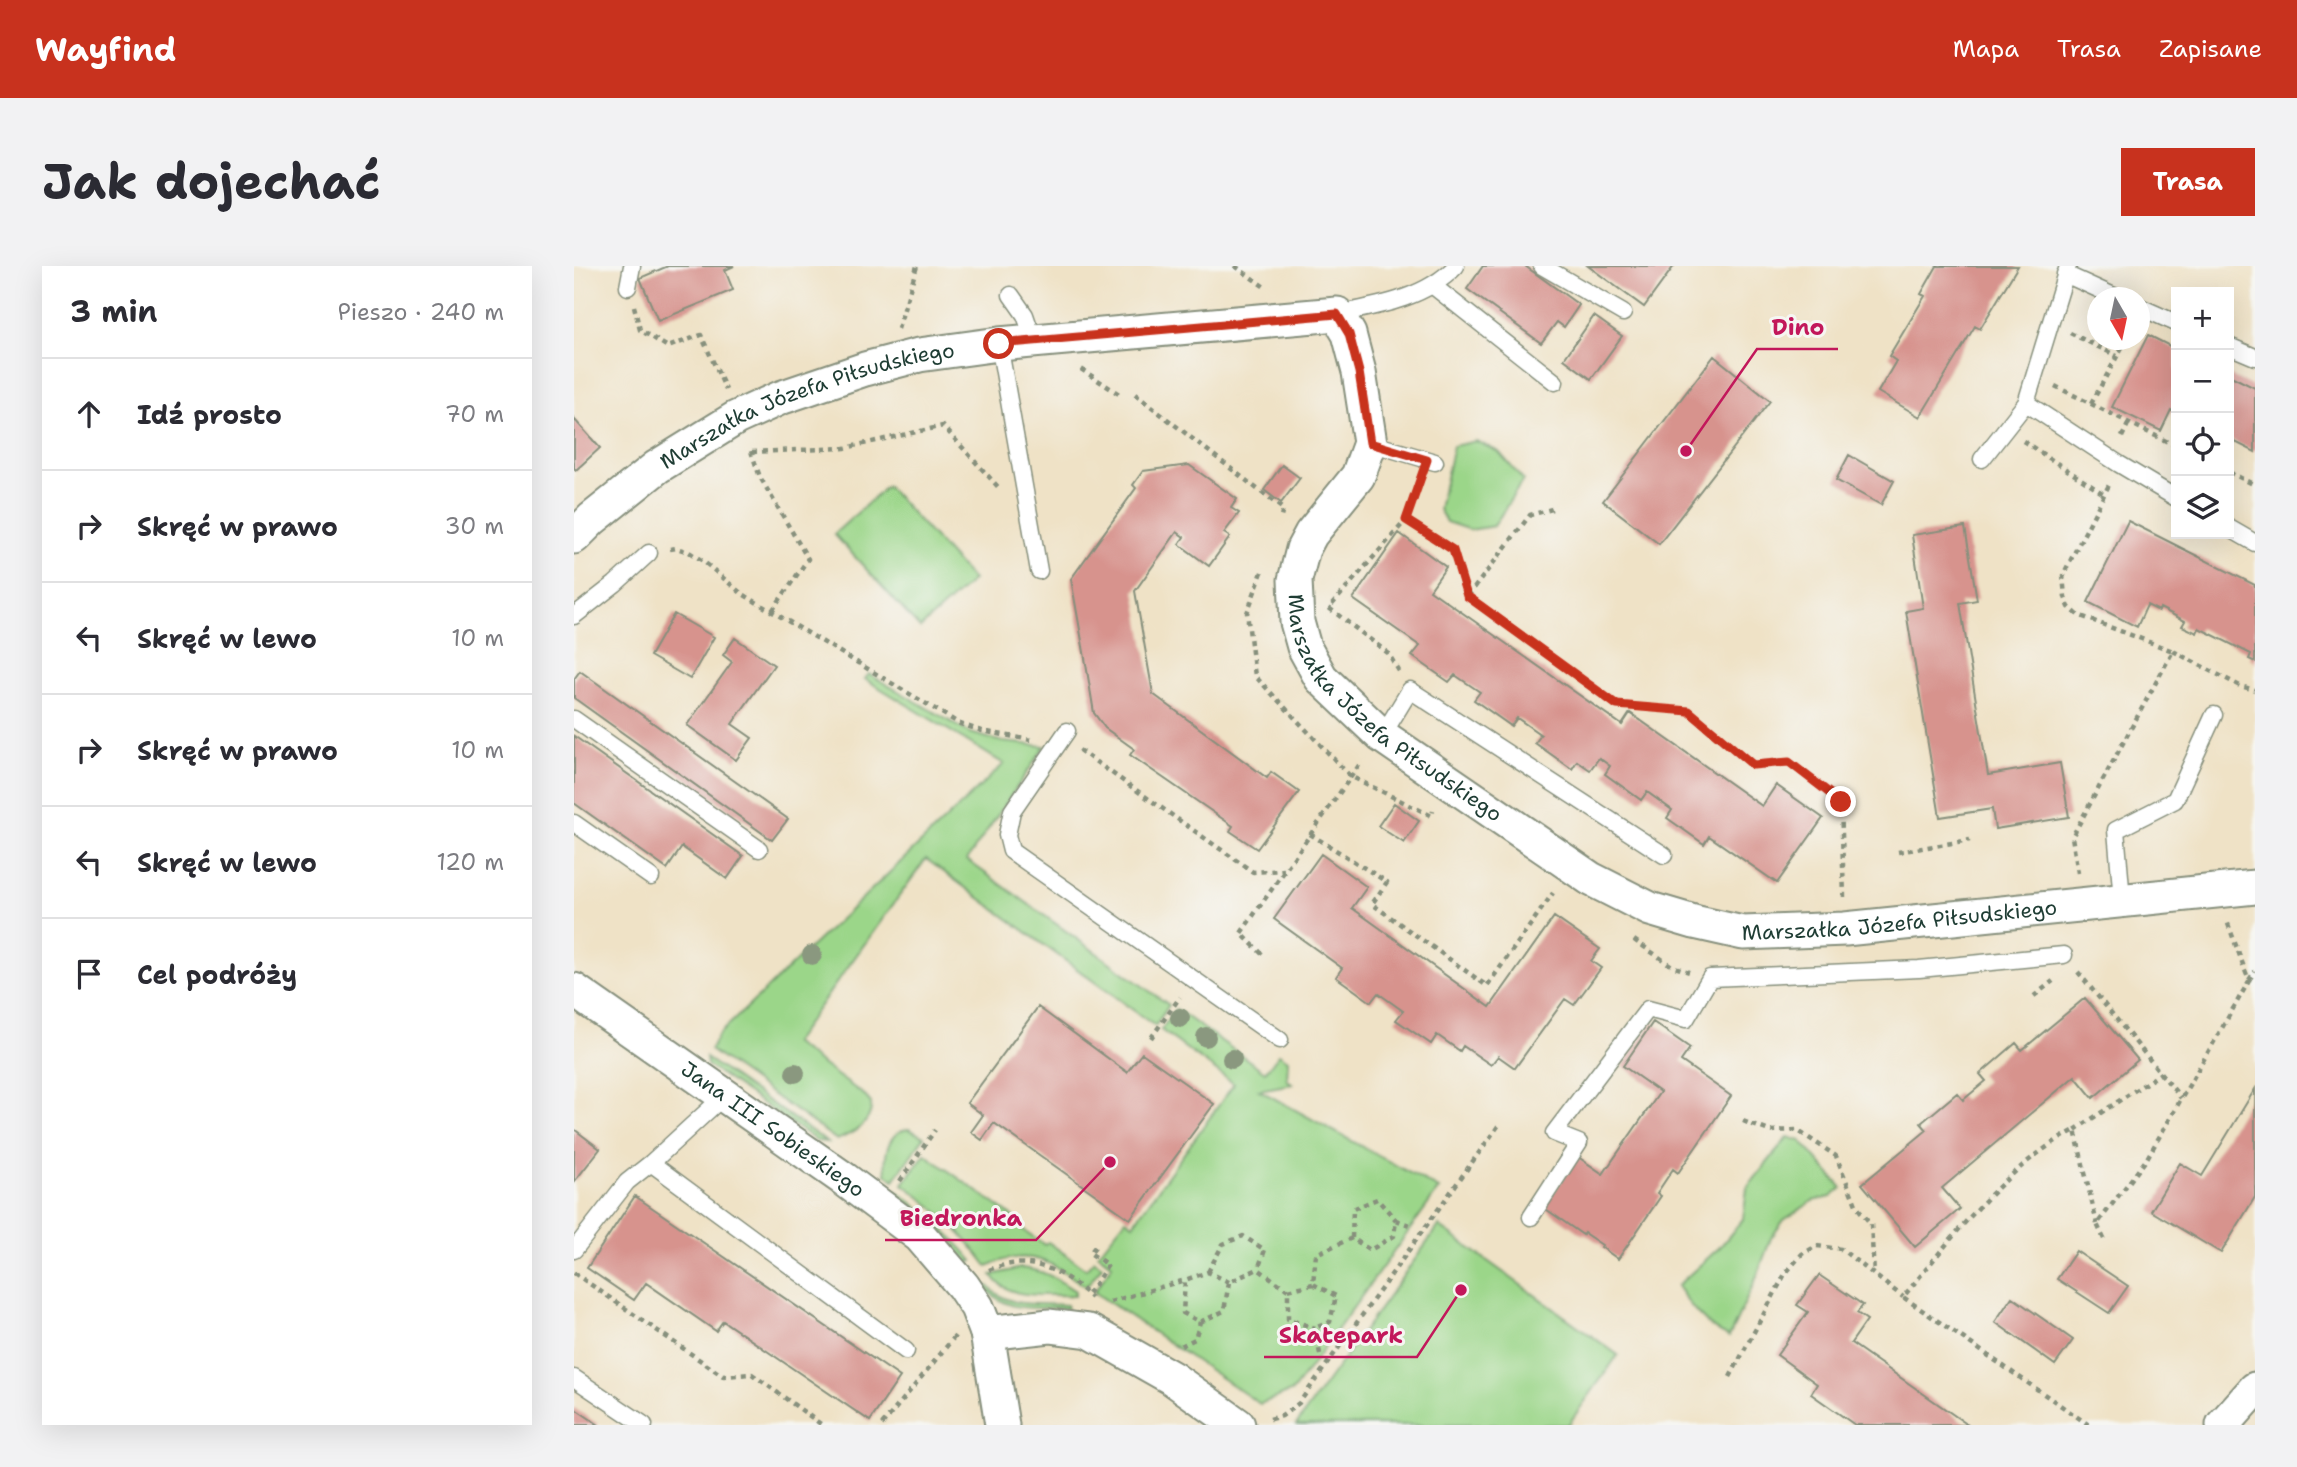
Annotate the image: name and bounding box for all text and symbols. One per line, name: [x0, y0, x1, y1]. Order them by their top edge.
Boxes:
text: Wayfind: [35, 27, 176, 72]
text: Mapa: [1953, 33, 2019, 65]
text: Trasa: [2057, 33, 2121, 65]
text: Zapisane: [2159, 33, 2262, 65]
button: Trasa: [2121, 148, 2255, 216]
text: Jak dojechać: [42, 149, 381, 215]
north arrow: [2087, 287, 2150, 350]
map controls: [2171, 287, 2234, 539]
button: +: [2171, 287, 2234, 350]
text: 3 min: [70, 291, 157, 332]
text: Pieszo · 240 m: [338, 297, 504, 327]
callout: Dino: [1757, 305, 1838, 349]
text: Dino: [1771, 312, 1825, 342]
route start: [983, 328, 1014, 359]
street label: Marszałka Józefa Piłsudskiego: [655, 336, 956, 476]
button: −: [2171, 350, 2234, 413]
icon: ahead: [70, 395, 108, 433]
text: Idź prosto: [137, 397, 282, 432]
text: 70 m: [445, 399, 504, 429]
button: locate: [2171, 413, 2234, 476]
button: layers: [2171, 476, 2234, 539]
icon: right: [70, 507, 108, 545]
text: Skręć w prawo: [137, 509, 338, 544]
text: 30 m: [445, 511, 504, 541]
street label: Marszałka Józefa Piłsudskiego: [1282, 593, 1508, 828]
icon: left: [70, 619, 108, 657]
text: Skręć w lewo: [137, 621, 317, 656]
text: 10 m: [451, 623, 504, 653]
icon: right: [70, 731, 108, 769]
text: Skręć w prawo: [137, 733, 338, 768]
text: 10 m: [451, 735, 504, 765]
route end: [1825, 786, 1856, 817]
icon: left: [70, 843, 108, 881]
text: Skręć w lewo: [137, 845, 317, 880]
text: 120 m: [436, 847, 504, 877]
street label: Marszałka Józefa Piłsudskiego: [1741, 893, 2058, 947]
icon: arrive: [70, 955, 108, 993]
text: Cel podróży: [137, 957, 297, 992]
street label: Jana III Sobieskiego: [675, 1055, 871, 1204]
callout: Biedronka: [885, 1196, 1036, 1240]
text: Biedronka: [900, 1203, 1023, 1233]
callout: Skatepark: [1264, 1313, 1417, 1357]
text: Skatepark: [1279, 1320, 1403, 1350]

